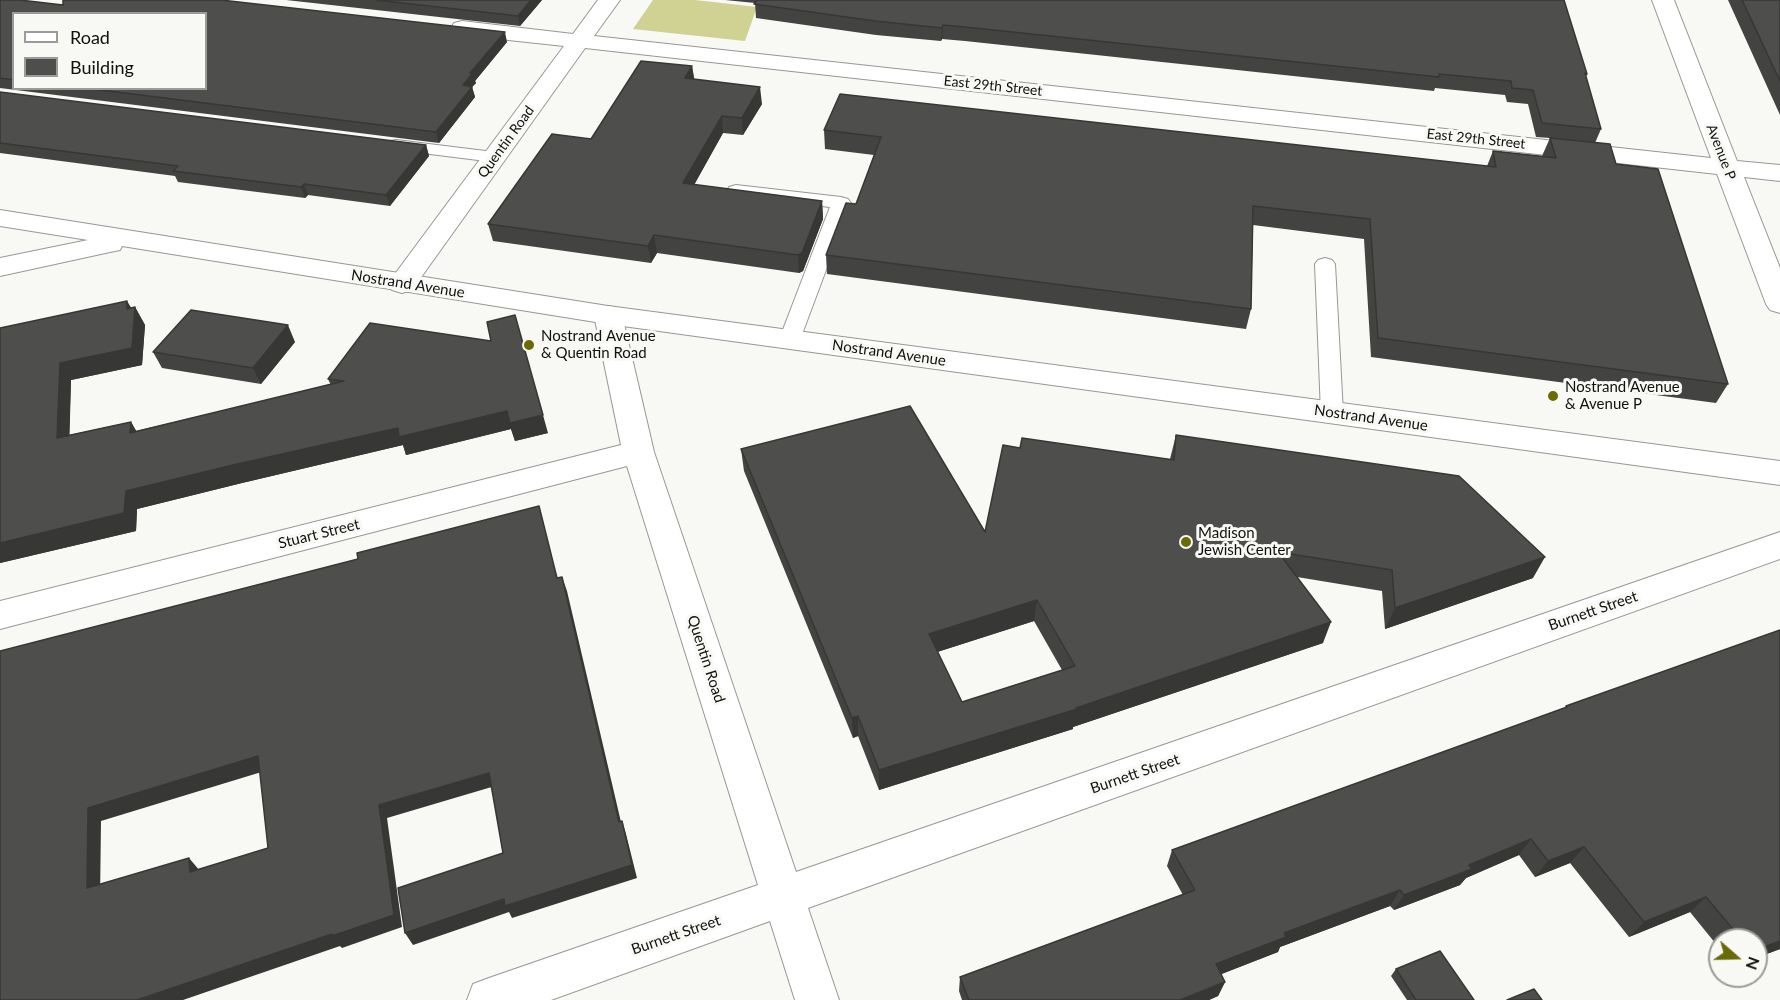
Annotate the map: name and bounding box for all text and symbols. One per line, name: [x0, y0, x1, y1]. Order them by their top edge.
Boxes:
legend: [12, 12, 207, 90]
text: Road: [70, 26, 110, 48]
text: Building: [70, 56, 134, 78]
street label: East 29th Street: [943, 72, 1043, 100]
street label: Quentin Road: [474, 103, 538, 181]
street label: Avenue P: [1703, 122, 1739, 182]
street label: East 29th Street: [1426, 125, 1526, 153]
street label: Nostrand Avenue: [350, 266, 466, 302]
place label: Nostrand Avenue & Quentin Road: [541, 327, 656, 362]
street label: Nostrand Avenue: [831, 336, 947, 370]
marker: Nostrand Avenue & Quentin Road: [522, 338, 536, 352]
place label: Nostrand Avenue & Avenue P: [1565, 378, 1680, 413]
marker: Nostrand Avenue & Avenue P: [1546, 389, 1560, 403]
street label: Nostrand Avenue: [1313, 401, 1429, 435]
street label: Stuart Street: [276, 515, 362, 553]
place label: Madison Jewish Center: [1198, 524, 1291, 559]
marker: Madison Jewish Center: [1179, 535, 1193, 549]
street label: Burnett Street: [1546, 587, 1640, 635]
street label: Quentin Road: [683, 613, 729, 705]
street label: Burnett Street: [1088, 750, 1182, 798]
street label: Burnett Street: [629, 911, 723, 959]
north arrow: [1708, 928, 1768, 988]
text: N: [1742, 955, 1765, 973]

